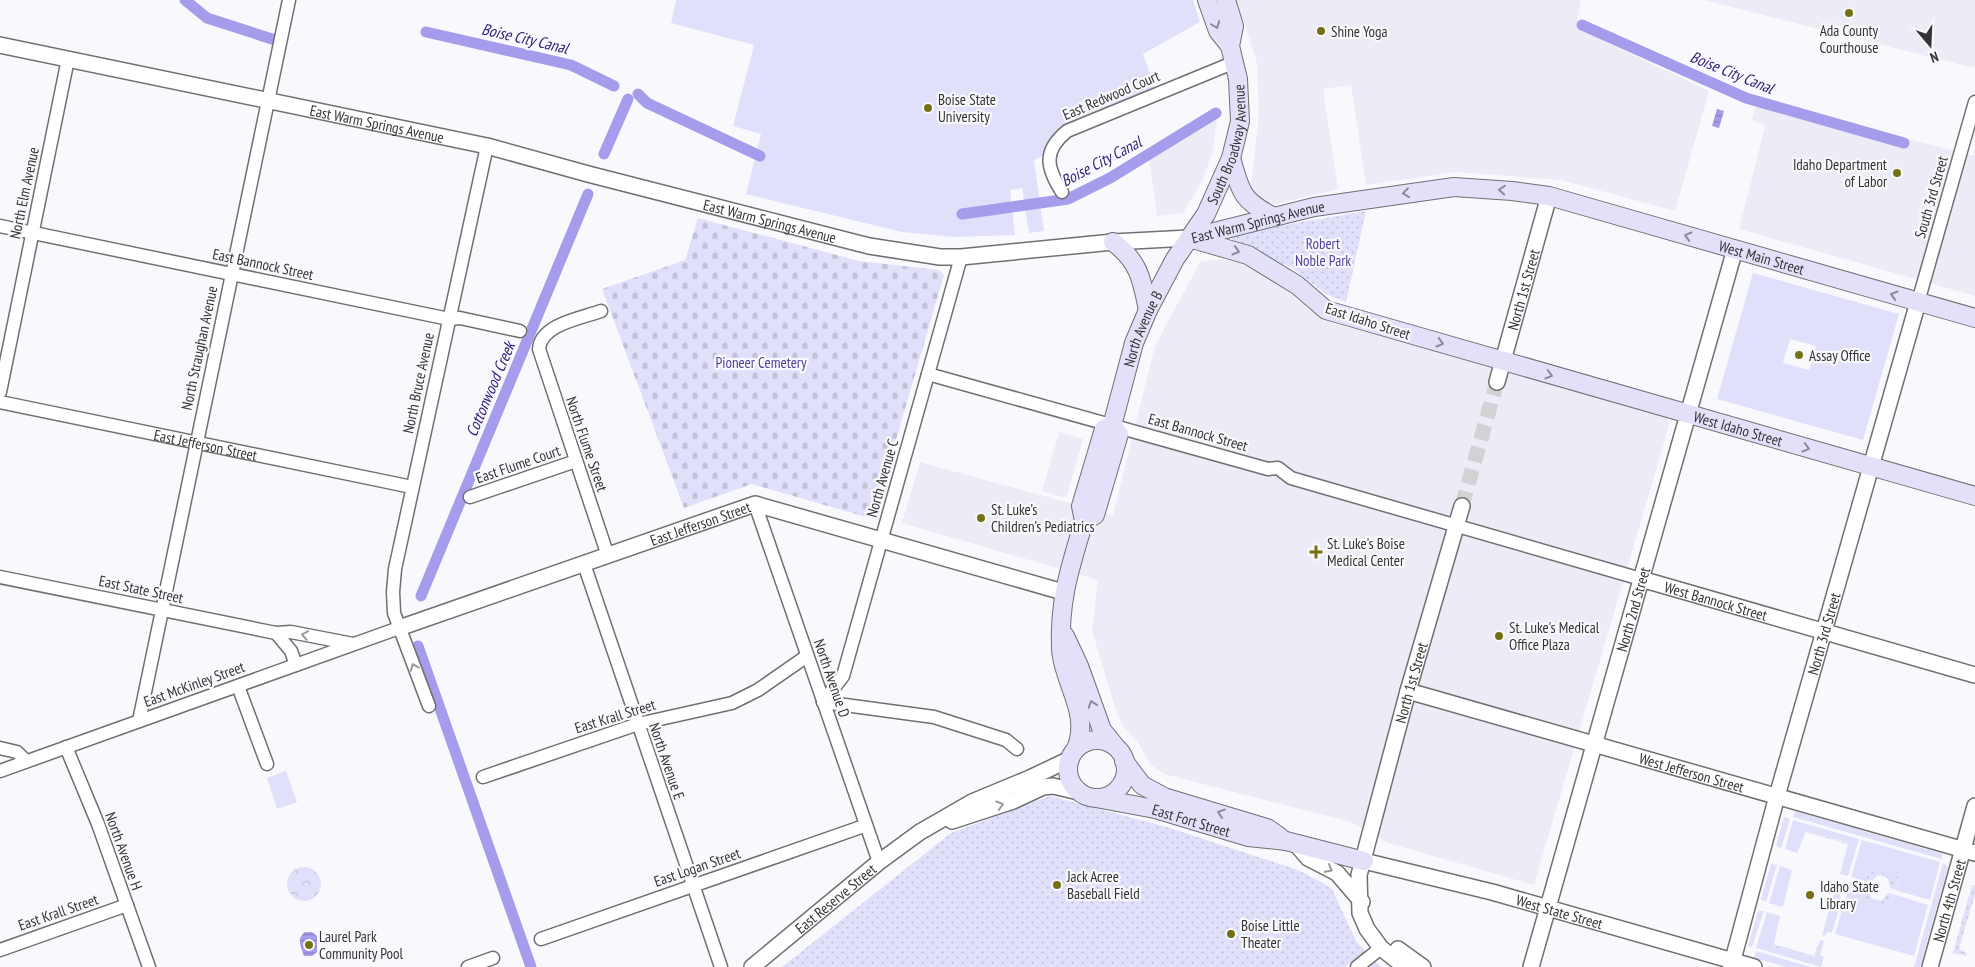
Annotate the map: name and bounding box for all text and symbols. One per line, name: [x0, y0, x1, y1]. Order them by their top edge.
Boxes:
marker: Ada County Courthouse: [1843, 7, 1855, 19]
water label: Boise City Canal: [480, 18, 571, 58]
one-way arrow: [1210, 20, 1220, 28]
north arrow: [1905, 20, 1955, 70]
place label: Ada County Courthouse: [1820, 21, 1879, 57]
place label: Shine Yoga: [1331, 22, 1388, 41]
marker: Shine Yoga: [1315, 25, 1327, 37]
water label: Boise City Canal: [1687, 46, 1778, 98]
text: N: [1928, 48, 1941, 67]
street label: East Redwood Court: [1060, 66, 1162, 124]
street label: South Broadway Avenue: [1202, 84, 1250, 207]
place label: Boise State University: [938, 90, 996, 126]
street label: East Warm Springs Avenue: [308, 100, 446, 146]
marker: Boise State University: [922, 102, 934, 114]
water label: Boise City Canal: [1057, 131, 1146, 191]
street label: North Elm Avenue: [5, 145, 43, 241]
street label: South 3rd Street: [1910, 154, 1952, 240]
place label: Idaho Department of Labor: [1793, 155, 1888, 191]
marker: Idaho Department of Labor: [1891, 167, 1903, 179]
one-way arrow: [1498, 185, 1506, 196]
one-way arrow: [1402, 187, 1410, 198]
street label: East Warm Springs Avenue: [701, 194, 838, 247]
street label: East Warm Springs Avenue: [1189, 196, 1326, 247]
one-way arrow: [1684, 231, 1693, 242]
park label: Robert Noble Park: [1295, 234, 1351, 270]
street label: West Main Street: [1717, 236, 1807, 278]
street label: East Bannock Street: [211, 244, 315, 284]
one-way arrow: [1232, 246, 1240, 256]
street label: North 1st Street: [1502, 247, 1543, 332]
street label: North Straughan Avenue: [177, 284, 221, 412]
street label: North Avenue B: [1119, 287, 1166, 369]
one-way arrow: [1891, 290, 1899, 300]
street label: East Idaho Street: [1323, 298, 1413, 344]
street label: North Bruce Avenue: [398, 331, 438, 435]
water label: Cottonwood Creek: [461, 337, 520, 439]
one-way arrow: [1436, 338, 1444, 348]
place label: Assay Office: [1809, 346, 1871, 365]
marker: Assay Office: [1793, 349, 1805, 361]
park label: Pioneer Cemetery: [715, 353, 807, 372]
one-way arrow: [1545, 369, 1553, 379]
street label: North Flume Street: [562, 394, 612, 494]
street label: West Idaho Street: [1692, 406, 1785, 450]
street label: East Bannock Street: [1146, 409, 1250, 455]
street label: East Jefferson Street: [152, 425, 259, 464]
street label: North Avenue C: [862, 437, 902, 519]
street label: East Flume Court: [473, 441, 563, 487]
one-way arrow: [1802, 443, 1810, 453]
street label: East Jefferson Street: [648, 497, 753, 549]
place label: St. Luke’s Children’s Pediatrics: [991, 500, 1095, 536]
marker: St. Luke’s Children’s Pediatrics: [975, 512, 987, 524]
place label: St. Luke's Boise Medical Center: [1327, 534, 1405, 570]
marker: St. Luke's Boise Medical Center: [1309, 545, 1323, 559]
street label: North 2nd Street: [1612, 565, 1654, 654]
street label: East State Street: [97, 571, 185, 607]
street label: West Bannock Street: [1662, 577, 1770, 624]
street label: North 3rd Street: [1803, 590, 1844, 677]
place label: St. Luke's Medical Office Plaza: [1509, 618, 1600, 654]
one-way arrow: [301, 630, 310, 641]
marker: St. Luke's Medical Office Plaza: [1493, 630, 1505, 642]
street label: North Avenue D: [810, 636, 854, 720]
street label: North 1st Street: [1390, 640, 1431, 725]
street label: East McKinley Street: [141, 657, 247, 711]
one-way arrow: [410, 663, 420, 672]
street label: East Krall Street: [572, 695, 658, 737]
one-way arrow: [1088, 700, 1098, 709]
street label: North Avenue E: [645, 720, 689, 802]
street label: West Jefferson Street: [1637, 748, 1746, 796]
street label: East Fort Street: [1150, 799, 1233, 841]
one-way arrow: [995, 801, 1003, 811]
street label: North Avenue H: [101, 809, 147, 893]
one-way arrow: [1218, 809, 1226, 819]
street label: East Logan Street: [651, 843, 743, 891]
street label: North 4th Street: [1928, 857, 1969, 944]
street label: East Reserve Street: [791, 859, 880, 937]
one-way arrow: [1324, 863, 1333, 873]
place label: Jack Acree Baseball Field: [1066, 867, 1140, 903]
place label: Idaho State Library: [1820, 877, 1879, 913]
marker: Jack Acree Baseball Field: [1051, 879, 1063, 891]
street label: East Krall Street: [16, 889, 100, 935]
marker: Idaho State Library: [1804, 889, 1816, 901]
street label: West State Street: [1514, 890, 1605, 933]
place label: Boise Little Theater: [1241, 916, 1300, 952]
place label: Laurel Park Community Pool: [319, 927, 404, 963]
marker: Boise Little Theater: [1225, 928, 1237, 940]
marker: Laurel Park Community Pool: [303, 939, 315, 951]

